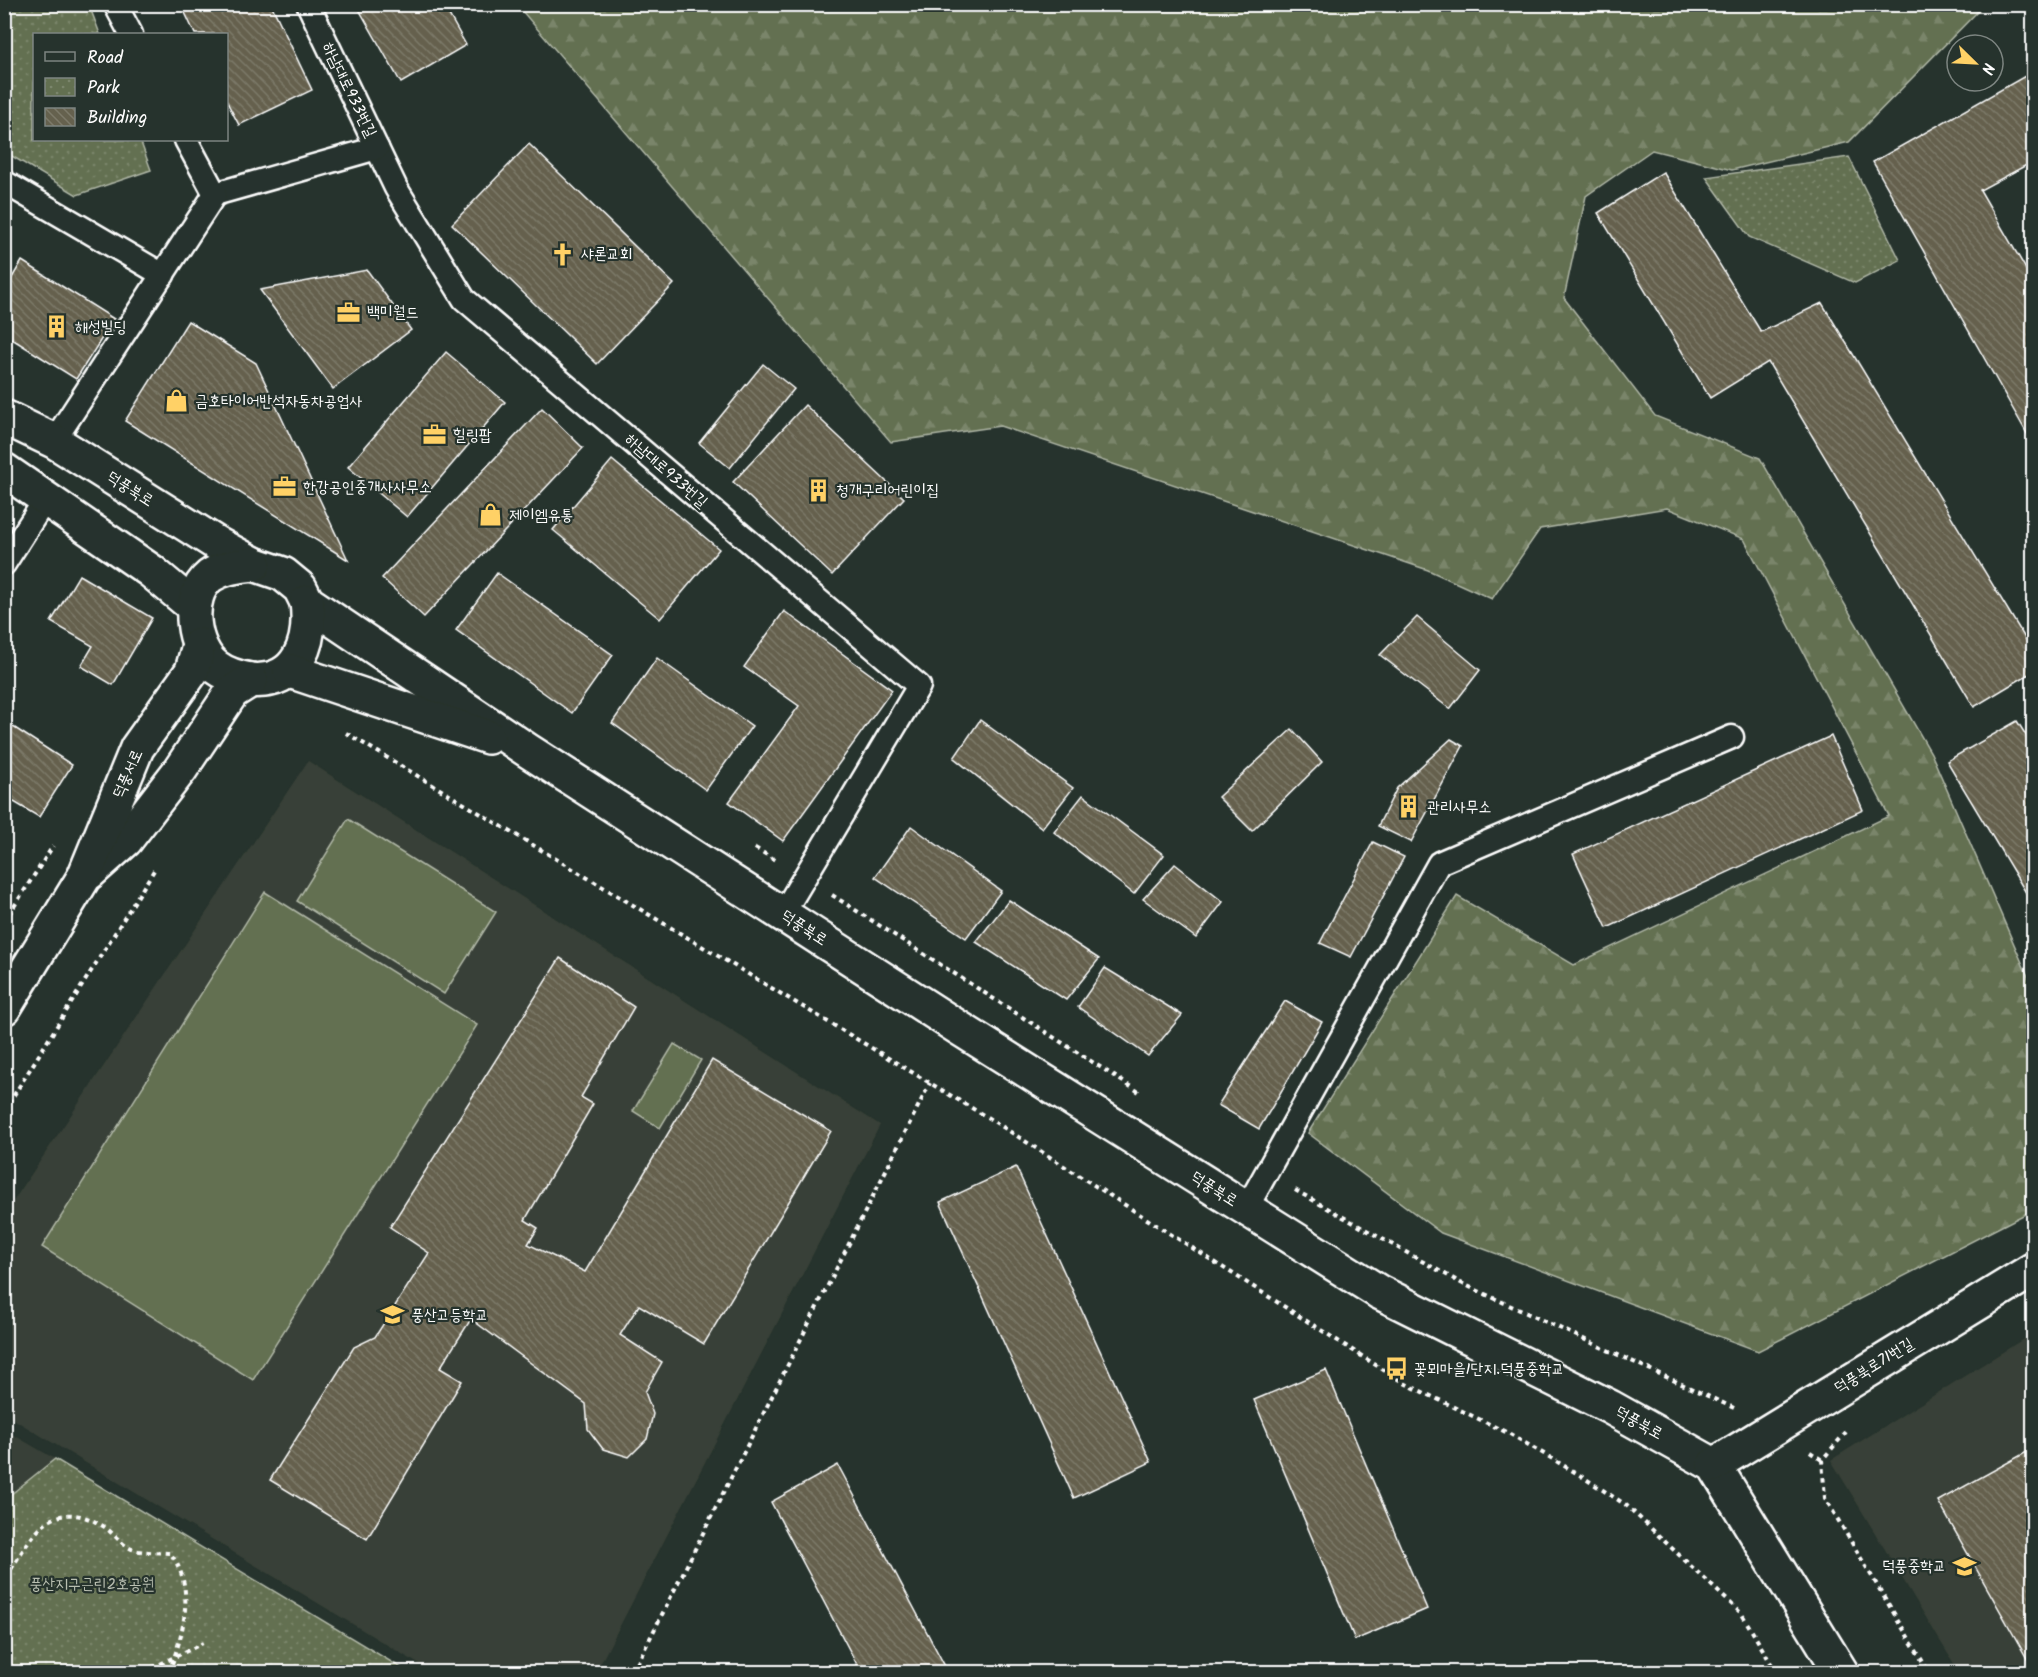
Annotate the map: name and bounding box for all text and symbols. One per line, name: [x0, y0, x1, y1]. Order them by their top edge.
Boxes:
legend: [33, 33, 228, 141]
north arrow: [1945, 33, 2005, 93]
street label: 하남대로933번길: [315, 38, 383, 142]
text: Road: [87, 44, 124, 73]
text: N: [1974, 59, 2001, 78]
text: Park: [87, 74, 120, 103]
text: Building: [87, 104, 147, 133]
church icon: 샤론교회: [550, 241, 576, 267]
place label: 샤론교회: [581, 242, 633, 267]
office icon: 백미월드: [336, 299, 362, 325]
place label: 백미월드: [367, 300, 419, 325]
building icon: 해성빌딩: [44, 314, 70, 340]
place label: 해성빌딩: [75, 315, 127, 340]
shop icon: 금호타이어반석자동차공업사: [164, 388, 190, 414]
place label: 금호타이어반석자동차공업사: [195, 389, 363, 414]
office icon: 힐링팝: [422, 422, 448, 448]
place label: 힐링팝: [453, 423, 492, 448]
street label: 하남대로933번길: [619, 428, 713, 514]
street label: 덕풍북로: [102, 465, 158, 513]
office icon: 한강공인중개사사무소: [272, 474, 298, 500]
place label: 한강공인중개사사무소: [303, 475, 432, 500]
building icon: 청개구리어린이집: [805, 477, 831, 503]
place label: 청개구리어린이집: [836, 478, 939, 503]
shop icon: 제이엠유통: [478, 502, 504, 528]
place label: 제이엠유통: [509, 503, 573, 528]
street label: 덕풍서로: [106, 745, 150, 803]
building icon: 관리사무소: [1396, 794, 1422, 820]
place label: 관리사무소: [1427, 795, 1491, 820]
street label: 덕풍북로: [776, 903, 832, 953]
street label: 덕풍북로: [1186, 1165, 1242, 1213]
school or university icon: 풍산고등학교: [380, 1302, 406, 1328]
place label: 풍산고등학교: [411, 1303, 488, 1328]
street label: 덕풍북로71번길: [1829, 1332, 1919, 1400]
bus stop icon: 꽃뫼마을1단지.덕풍중학교: [1383, 1356, 1409, 1382]
place label: 꽃뫼마을1단지.덕풍중학교: [1414, 1357, 1564, 1382]
street label: 덕풍북로: [1610, 1400, 1668, 1446]
school or university icon: 덕풍중학교: [1951, 1553, 1977, 1579]
place label: 덕풍중학교: [1882, 1554, 1946, 1579]
park label: 풍산지구근린2호공원: [29, 1572, 155, 1597]

